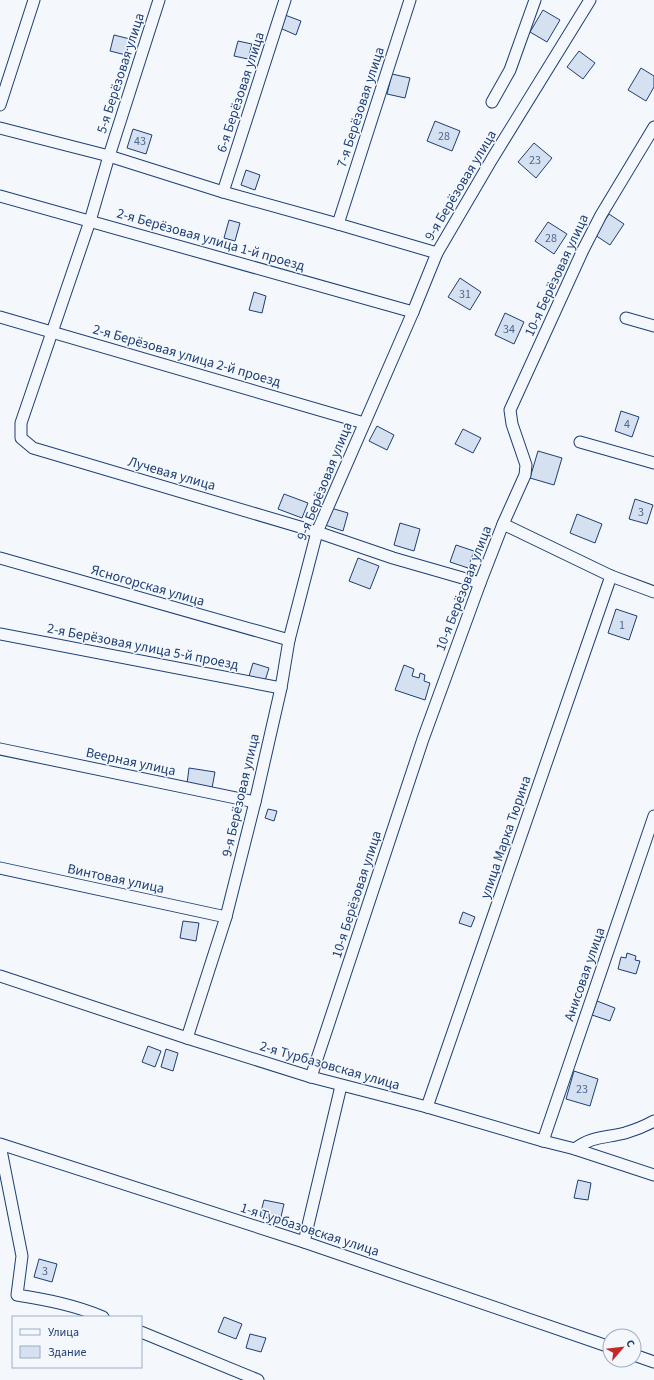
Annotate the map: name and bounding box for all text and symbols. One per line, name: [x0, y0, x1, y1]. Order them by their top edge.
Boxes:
street label: 5-я Берёзовая улица: [92, 10, 150, 136]
street label: 6-я Берёзовая улица: [212, 29, 270, 155]
street label: 7-я Берёзовая улица: [332, 44, 390, 170]
street label: 9-я Берёзовая улица: [420, 126, 502, 245]
house number: 28: [438, 128, 450, 145]
house number: 43: [134, 133, 146, 150]
house number: 23: [529, 152, 541, 169]
street label: 2-я Берёзовая улица 1-й проезд: [114, 204, 307, 277]
street label: 10-я Берёзовая улица: [520, 211, 594, 340]
house number: 28: [545, 230, 557, 247]
house number: 31: [459, 286, 471, 303]
street label: 2-я Берёзовая улица 2-й проезд: [90, 320, 283, 393]
house number: 34: [503, 321, 515, 338]
house number: 4: [624, 416, 630, 433]
street label: 9-я Берёзовая улица: [292, 419, 358, 543]
street label: Лучевая улица: [126, 452, 218, 496]
house number: 3: [638, 504, 644, 521]
street label: 10-я Берёзовая улица: [431, 523, 497, 654]
street label: Ясногорская улица: [89, 560, 207, 612]
house number: 1: [619, 617, 625, 634]
street label: 2-я Берёзовая улица 5-й проезд: [45, 619, 241, 675]
street label: 9-я Берёзовая улица: [217, 732, 265, 859]
street label: Веерная улица: [84, 743, 178, 781]
street label: улица Марка Тюрина: [475, 773, 536, 902]
street label: 10-я Берёзовая улица: [327, 828, 387, 961]
street label: Винтовая улица: [65, 859, 166, 899]
street label: Анисовая улица: [560, 925, 610, 1024]
street label: 2-я Турбазовская улица: [257, 1036, 402, 1096]
house number: 23: [576, 1081, 588, 1098]
street label: 1-я Турбазовская улица: [238, 1198, 382, 1262]
house number: 3: [42, 1263, 48, 1280]
legend: [12, 1316, 142, 1368]
text: Улица: [48, 1324, 79, 1341]
north arrow: [602, 1328, 642, 1368]
text: С: [622, 1337, 639, 1350]
text: Здание: [48, 1344, 87, 1361]

